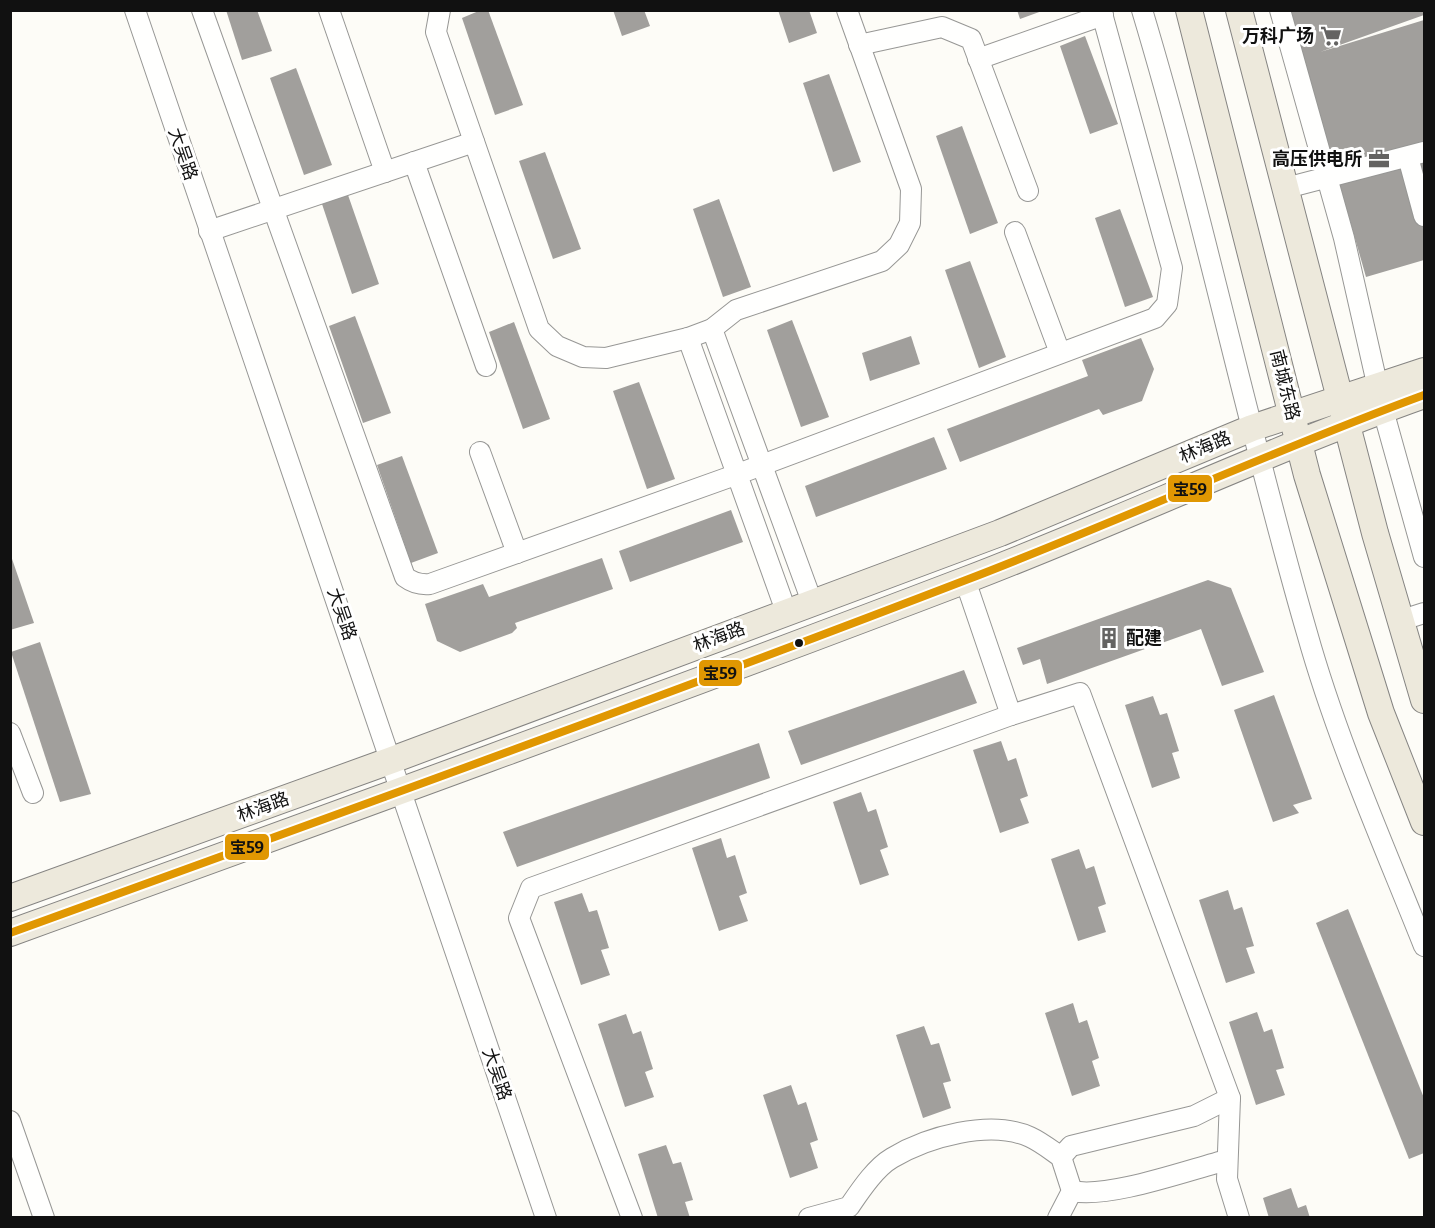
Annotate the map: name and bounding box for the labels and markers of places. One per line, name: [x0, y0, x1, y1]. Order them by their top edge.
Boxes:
supermarket icon: 万科广场: [1319, 24, 1343, 48]
place label: 万科广场: [1242, 25, 1314, 47]
office icon: 高压供电所: [1367, 147, 1391, 171]
place label: 高压供电所: [1272, 148, 1362, 170]
building icon: 配建: [1097, 626, 1121, 650]
place label: 配建: [1126, 627, 1162, 649]
unlabelled marker: [793, 637, 805, 649]

